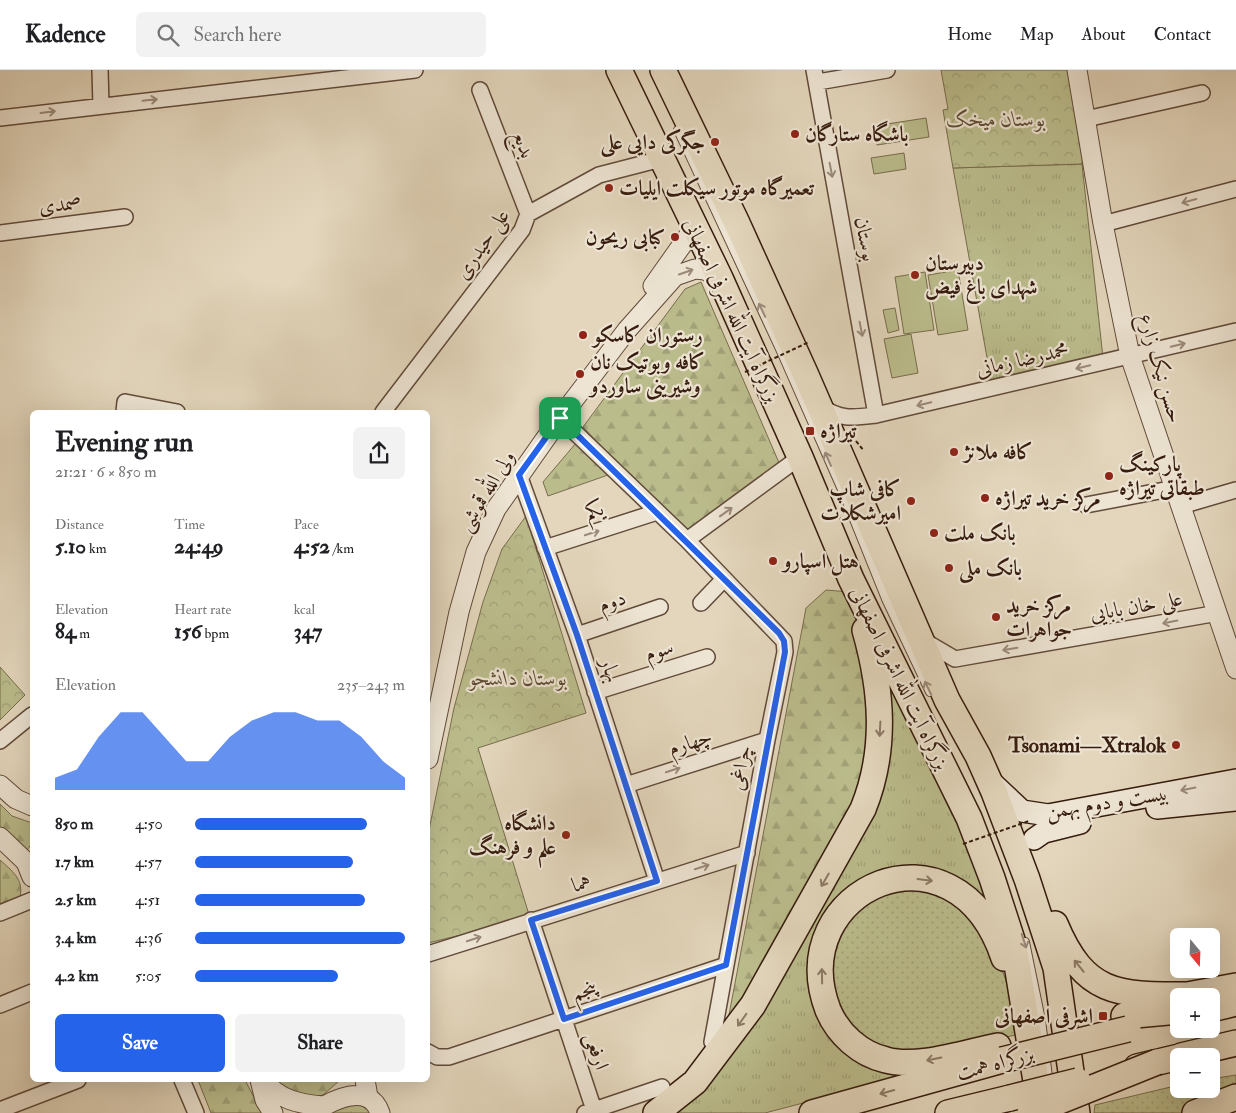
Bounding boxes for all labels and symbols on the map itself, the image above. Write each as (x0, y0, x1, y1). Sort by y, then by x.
one-way arrow (141, 95, 157, 105)
park label: بوستان میخک (946, 106, 1046, 133)
one-way arrow (40, 107, 56, 117)
place label: باشگاه ستارگان (805, 120, 908, 148)
street label: بدیع (501, 126, 541, 164)
marker: باشگاه ستارگان (789, 128, 801, 140)
place label: جگرکی دایی علی (599, 129, 705, 158)
marker: جگرکی دایی علی (709, 136, 721, 148)
one-way arrow (827, 161, 836, 177)
place label: تعمیرگاه موتور سیکلت ایلیات (619, 175, 815, 202)
marker: تعمیرگاه موتور سیکلت ایلیات (603, 182, 615, 194)
street label: صمدی (37, 188, 83, 221)
one-way arrow (1181, 197, 1197, 207)
street label: علی حیدری (449, 204, 518, 286)
street label: بزرگراه آیت الله اشرفی اصفهانی (677, 212, 790, 407)
street label: بوستان (848, 214, 883, 264)
place label: کبابی ریحون (586, 224, 665, 252)
marker: کبابی ریحون (669, 231, 681, 243)
place label: دبیرستان شهدای باغ فیض (925, 250, 1037, 304)
one-way arrow (677, 267, 693, 276)
marker: دبیرستان شهدای باغ فیض (909, 269, 921, 281)
one-way arrow (757, 303, 767, 318)
street label: حسن نیک زارع (1128, 310, 1189, 427)
one-way arrow (857, 321, 867, 337)
place label: رستوران کاسکو (591, 322, 703, 349)
marker: رستوران کاسکو (577, 329, 589, 341)
street label: محمدرضا زمانی (973, 336, 1071, 383)
one-way arrow (1169, 340, 1185, 349)
place label: کافه وبوتیک نان وشیرینی ساوردو (588, 349, 705, 400)
one-way arrow (1075, 363, 1091, 372)
marker: کافه وبوتیک نان وشیرینی ساوردو (574, 368, 586, 380)
pin (539, 397, 581, 439)
one-way arrow (917, 400, 933, 409)
place label: تیراژه (820, 418, 857, 445)
marker: تیراژه (804, 425, 816, 437)
place label: کافه ملانژ (962, 439, 1033, 466)
street label: ولی الله قموشی (448, 444, 522, 537)
marker: کافه ملانژ (948, 446, 960, 458)
place label: پارکینگ طبقاتی تیراژه (1119, 450, 1205, 502)
one-way arrow (823, 452, 833, 467)
marker: پارکینگ طبقاتی تیراژه (1103, 470, 1115, 482)
place label: کافی شاپ امیرشکلات (820, 476, 901, 527)
place label: مرکز خرید تیراژه (995, 485, 1101, 513)
marker: مرکز خرید تیراژه (979, 492, 991, 504)
street label: یکم (581, 494, 610, 532)
marker: کافی شاپ امیرشکلات (905, 495, 917, 507)
one-way arrow (719, 506, 732, 517)
place label: بانک ملت (944, 520, 1016, 547)
marker: بانک ملت (928, 527, 940, 539)
one-way arrow (583, 528, 599, 537)
place label: هتل اسپارو (781, 548, 859, 576)
marker: هتل اسپارو (767, 555, 779, 567)
place label: بانک ملی (958, 555, 1022, 584)
marker: بانک ملی (943, 562, 955, 574)
street label: بزرگراه آیت الله اشرفی اصفهانی (843, 580, 959, 775)
street label: دوم (595, 584, 631, 622)
street label: علی خان بابایی (1088, 585, 1185, 630)
place label: مرکز خرید جواهرات (1006, 592, 1072, 643)
marker: مرکز خرید جواهرات (990, 611, 1002, 623)
one-way arrow (1162, 618, 1178, 627)
street label: سوم (641, 633, 678, 671)
one-way arrow (1002, 645, 1018, 655)
street label: بهار (593, 653, 627, 686)
park label: بوستان دانشجو (468, 665, 567, 692)
one-way arrow (923, 681, 933, 696)
one-way arrow (876, 721, 885, 737)
street label: چهارم (665, 723, 717, 766)
place label: Tsonami—Xtralok (1007, 732, 1167, 759)
marker: Tsonami—Xtralok (1170, 739, 1182, 751)
street label: چراغی (723, 743, 758, 793)
one-way arrow (664, 765, 680, 775)
street label: بیست و دوم بهمن (1044, 780, 1171, 829)
one-way arrow (1180, 784, 1196, 794)
place label: دانشگاه علم و فرهنگ (469, 809, 556, 868)
marker: دانشگاه علم و فرهنگ (560, 829, 572, 841)
one-way arrow (694, 862, 709, 871)
street label: هما (568, 868, 594, 899)
one-way arrow (820, 872, 830, 887)
one-way arrow (916, 875, 932, 885)
north arrow (1170, 928, 1220, 978)
one-way arrow (1020, 933, 1030, 949)
one-way arrow (466, 934, 481, 943)
one-way arrow (1073, 959, 1084, 972)
one-way arrow (817, 968, 826, 984)
street label: پنجم (568, 973, 604, 1013)
place label: اشرفی اصفهانی (994, 1003, 1093, 1030)
marker: اشرفی اصفهانی (1097, 1010, 1109, 1022)
one-way arrow (737, 1013, 747, 1027)
street label: ارفعی (578, 1029, 615, 1073)
street label: بزرگراه همت (953, 1039, 1037, 1087)
one-way arrow (926, 1054, 942, 1064)
one-way arrow (880, 1088, 896, 1097)

